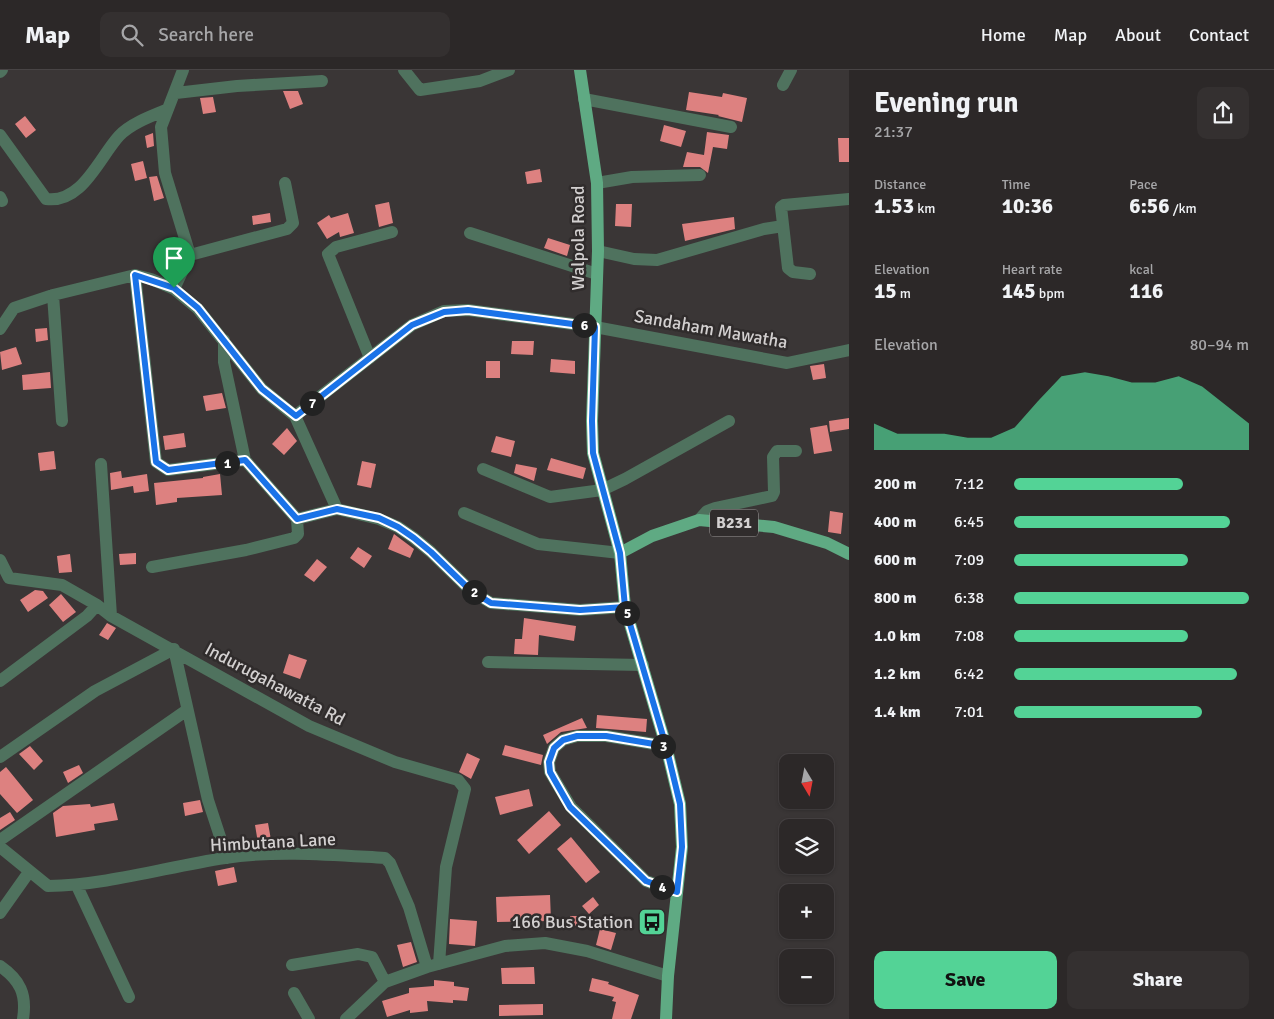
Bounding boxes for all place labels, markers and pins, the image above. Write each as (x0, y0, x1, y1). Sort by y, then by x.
pin (153, 237, 195, 288)
pin: 6 (572, 312, 596, 338)
pin: 7 (300, 390, 324, 416)
pin: 1 (214, 450, 240, 476)
pin: 2 (462, 580, 486, 604)
pin: 5 (614, 600, 640, 626)
pin: 3 (650, 734, 676, 758)
pin: 4 (650, 874, 674, 900)
bus stop icon: 166 Bus Station (637, 907, 667, 937)
place label: 166 Bus Station (512, 911, 633, 933)

